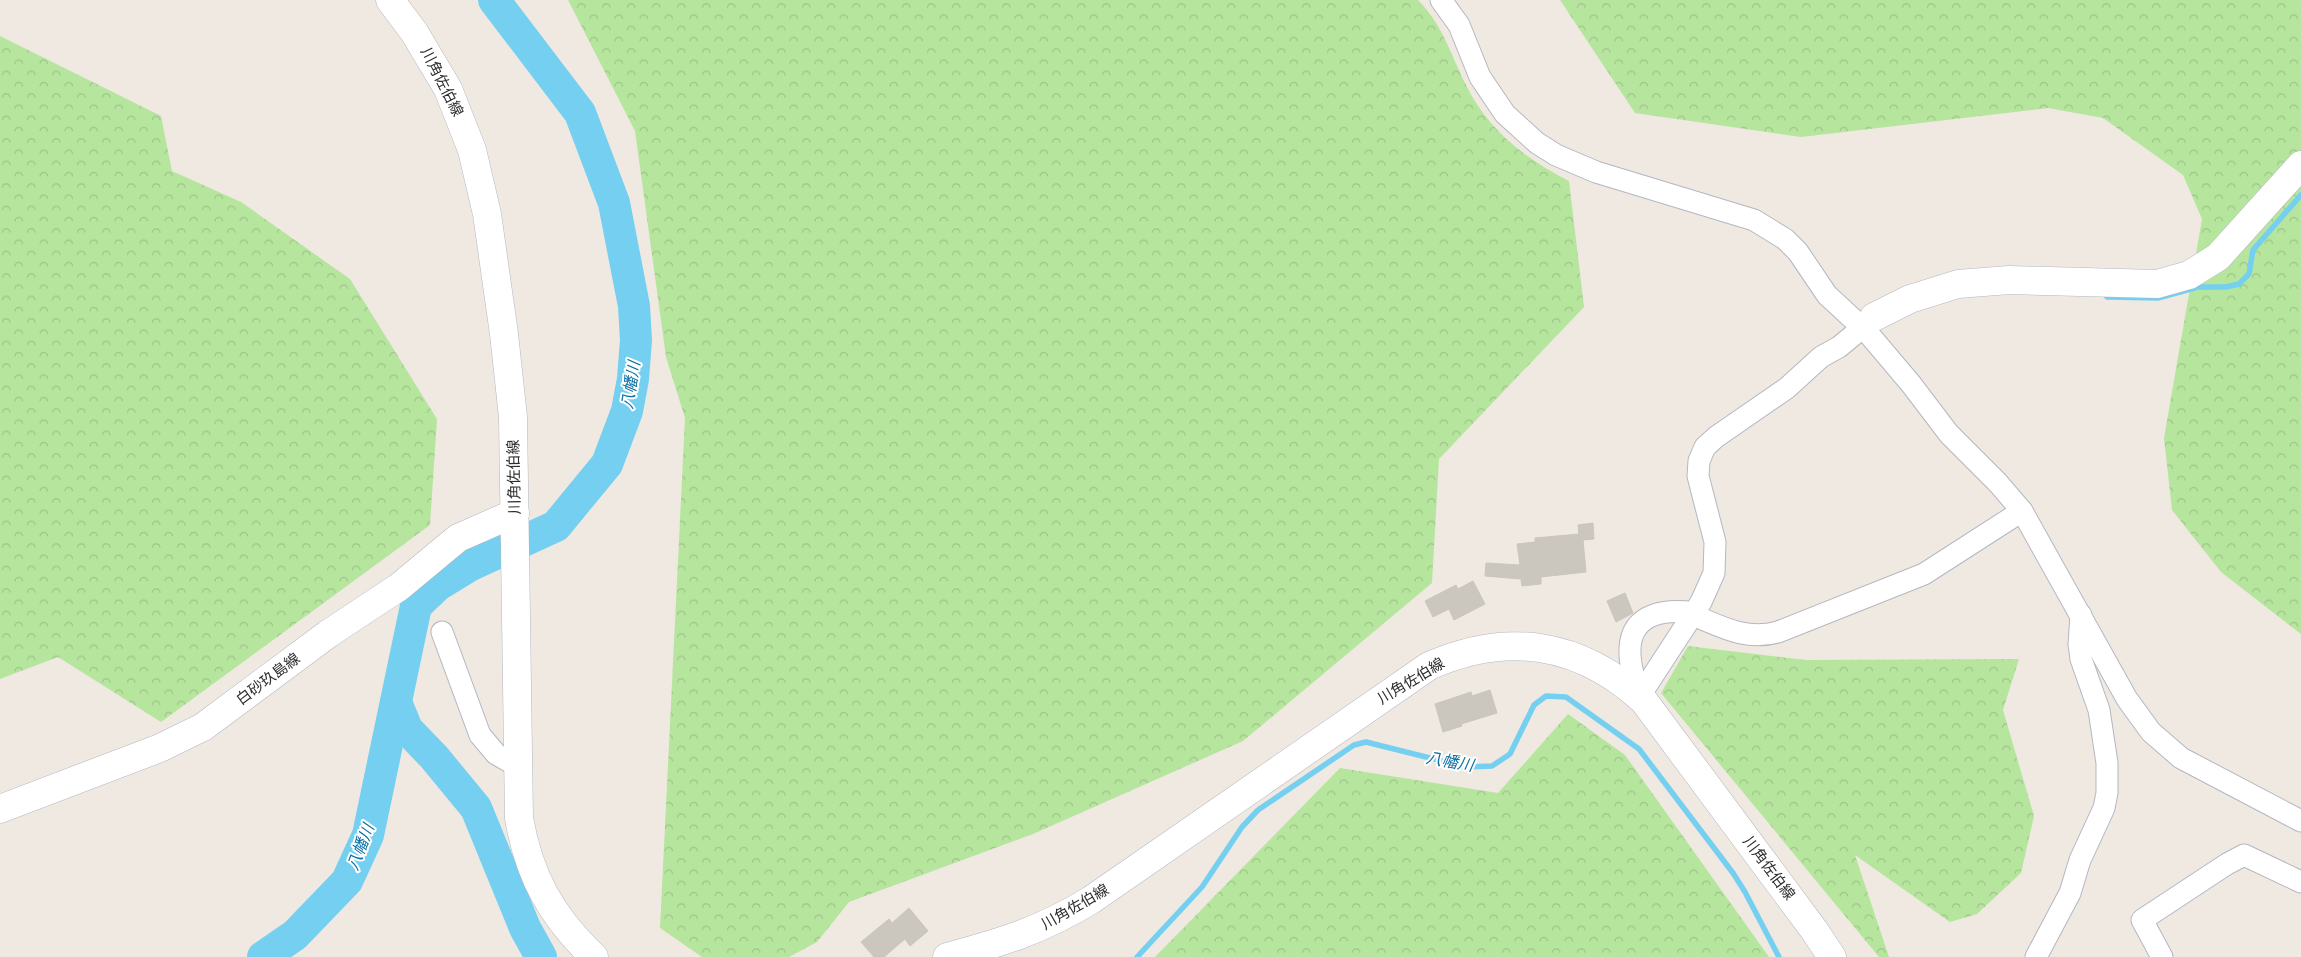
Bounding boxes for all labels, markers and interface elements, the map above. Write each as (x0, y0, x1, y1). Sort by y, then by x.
street label: 川角佐伯線 (416, 44, 468, 120)
water label: 八幡川 (616, 358, 645, 410)
street label: 川角佐伯線 (503, 439, 525, 515)
street label: 白砂玖島線 (232, 648, 304, 710)
street label: 川角佐伯線 (1374, 653, 1448, 709)
water label: 八幡川 (1424, 747, 1477, 776)
water label: 八幡川 (342, 819, 380, 873)
street label: 川角佐伯線 (1738, 832, 1800, 904)
street label: 川角佐伯線 (1038, 880, 1112, 934)

